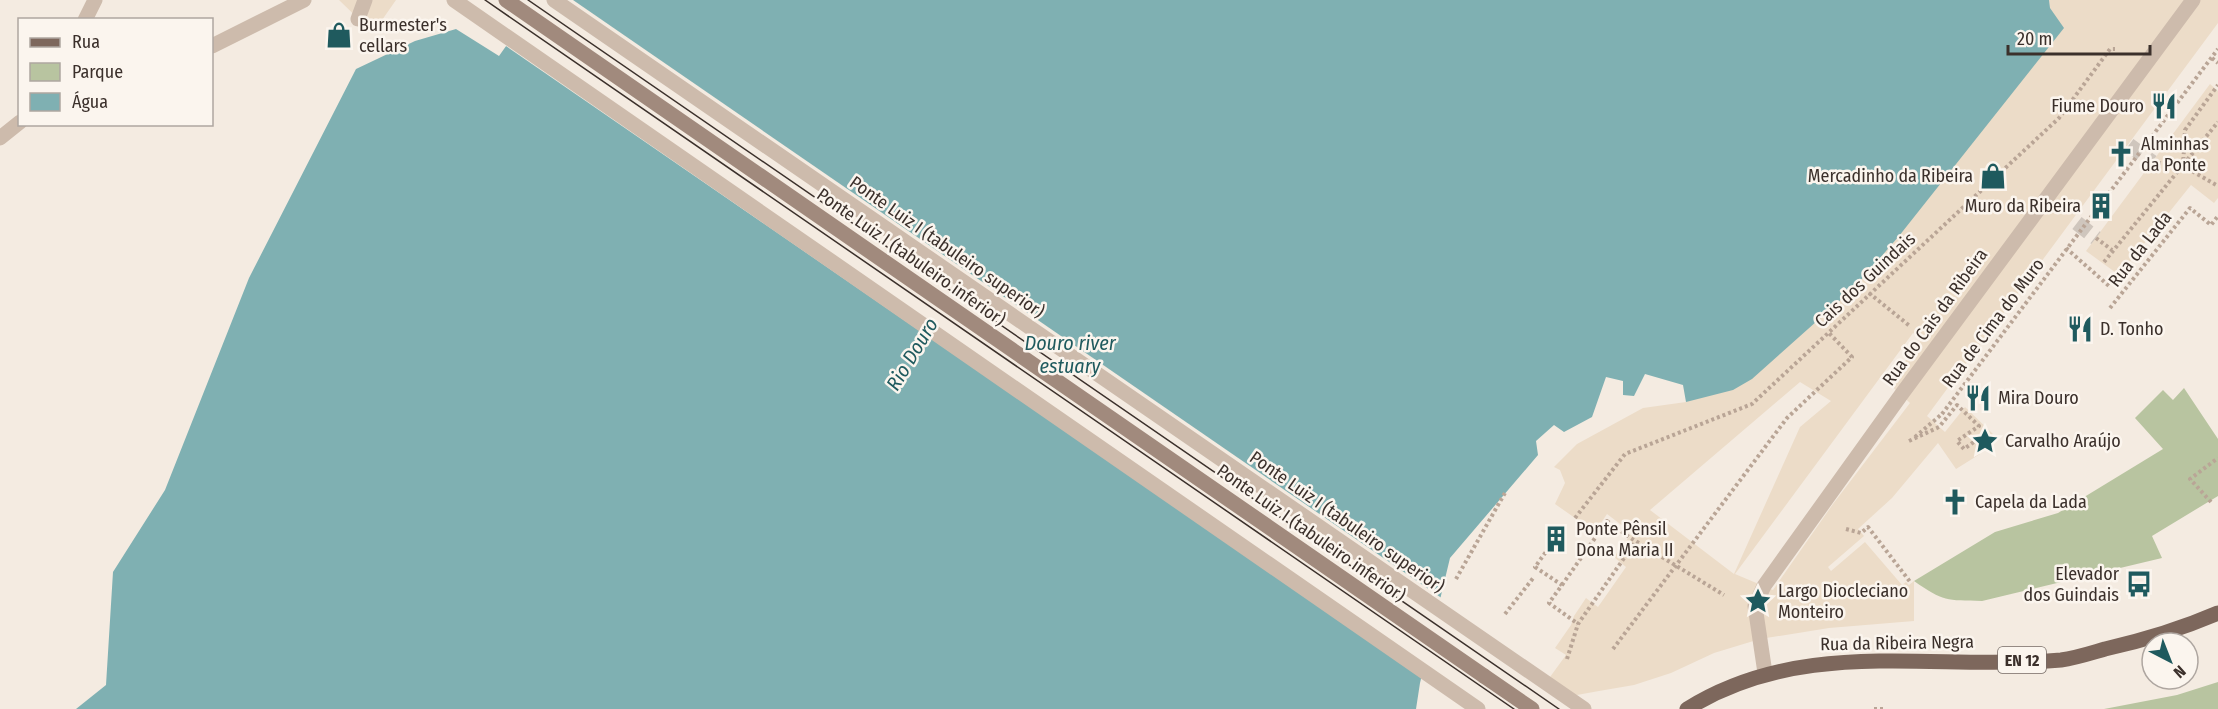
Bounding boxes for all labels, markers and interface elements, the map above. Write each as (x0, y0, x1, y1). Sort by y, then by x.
place label: Burmester's cellars (359, 14, 447, 57)
legend (18, 18, 213, 126)
scale bar (2008, 18, 2150, 56)
shop icon: Burmester's cellars (324, 20, 354, 50)
text: 20 m (2017, 28, 2052, 50)
text: Rua (72, 31, 100, 53)
text: Parque (72, 61, 123, 83)
text: Água (72, 90, 108, 113)
restaurant icon: Fiume Douro (2149, 91, 2179, 121)
place label: Fiume Douro (2051, 95, 2144, 117)
place label: Alminhas da Ponte (2141, 133, 2209, 176)
church icon: Alminhas da Ponte (2106, 139, 2136, 169)
shop icon: Mercadinho da Ribeira (1978, 161, 2008, 191)
place label: Mercadinho da Ribeira (1808, 165, 1973, 187)
street label: Ponte Luiz I (tabuleiro superior) (846, 171, 1048, 323)
street label: Ponte Luiz I (tabuleiro inferior) (813, 183, 1009, 331)
building icon: Muro da Ribeira (2086, 191, 2116, 221)
place label: Muro da Ribeira (1965, 195, 2081, 217)
street label: Rua da Lada (2104, 207, 2177, 291)
street label: Cais dos Guindais (1810, 228, 1920, 332)
street label: Rua do Cais da Ribeira (1878, 244, 1992, 390)
street label: Rua de Cima do Muro (1937, 254, 2049, 392)
water label: Rio Douro (881, 313, 943, 395)
restaurant icon: D. Tonho (2065, 314, 2095, 344)
place label: D. Tonho (2100, 318, 2163, 340)
water label: Douro river estuary (1024, 331, 1117, 378)
restaurant icon: Mira Douro (1963, 383, 1993, 413)
place label: Mira Douro (1998, 387, 2079, 409)
place icon: Carvalho Araújo (1970, 426, 2000, 456)
place label: Carvalho Araújo (2005, 430, 2121, 452)
street label: Ponte Luiz I (tabuleiro superior) (1246, 446, 1448, 598)
street label: Ponte Luiz I (tabuleiro inferior) (1213, 459, 1409, 607)
church icon: Capela da Lada (1940, 487, 1970, 517)
place label: Capela da Lada (1975, 491, 2087, 513)
place label: Ponte Pênsil Dona Maria II (1576, 518, 1673, 561)
building icon: Ponte Pênsil Dona Maria II (1541, 524, 1571, 554)
place label: Elevador dos Guindais (2024, 563, 2120, 606)
bus stop icon: Elevador dos Guindais (2124, 569, 2154, 599)
place label: Largo Diocleciano Monteiro (1778, 580, 1908, 623)
place icon: Largo Diocleciano Monteiro (1743, 586, 1773, 616)
street label: Rua da Ribeira Negra (1820, 631, 1974, 655)
north arrow (2140, 631, 2200, 691)
road number: EN 12 (1998, 647, 2046, 673)
text: N (2170, 662, 2190, 682)

